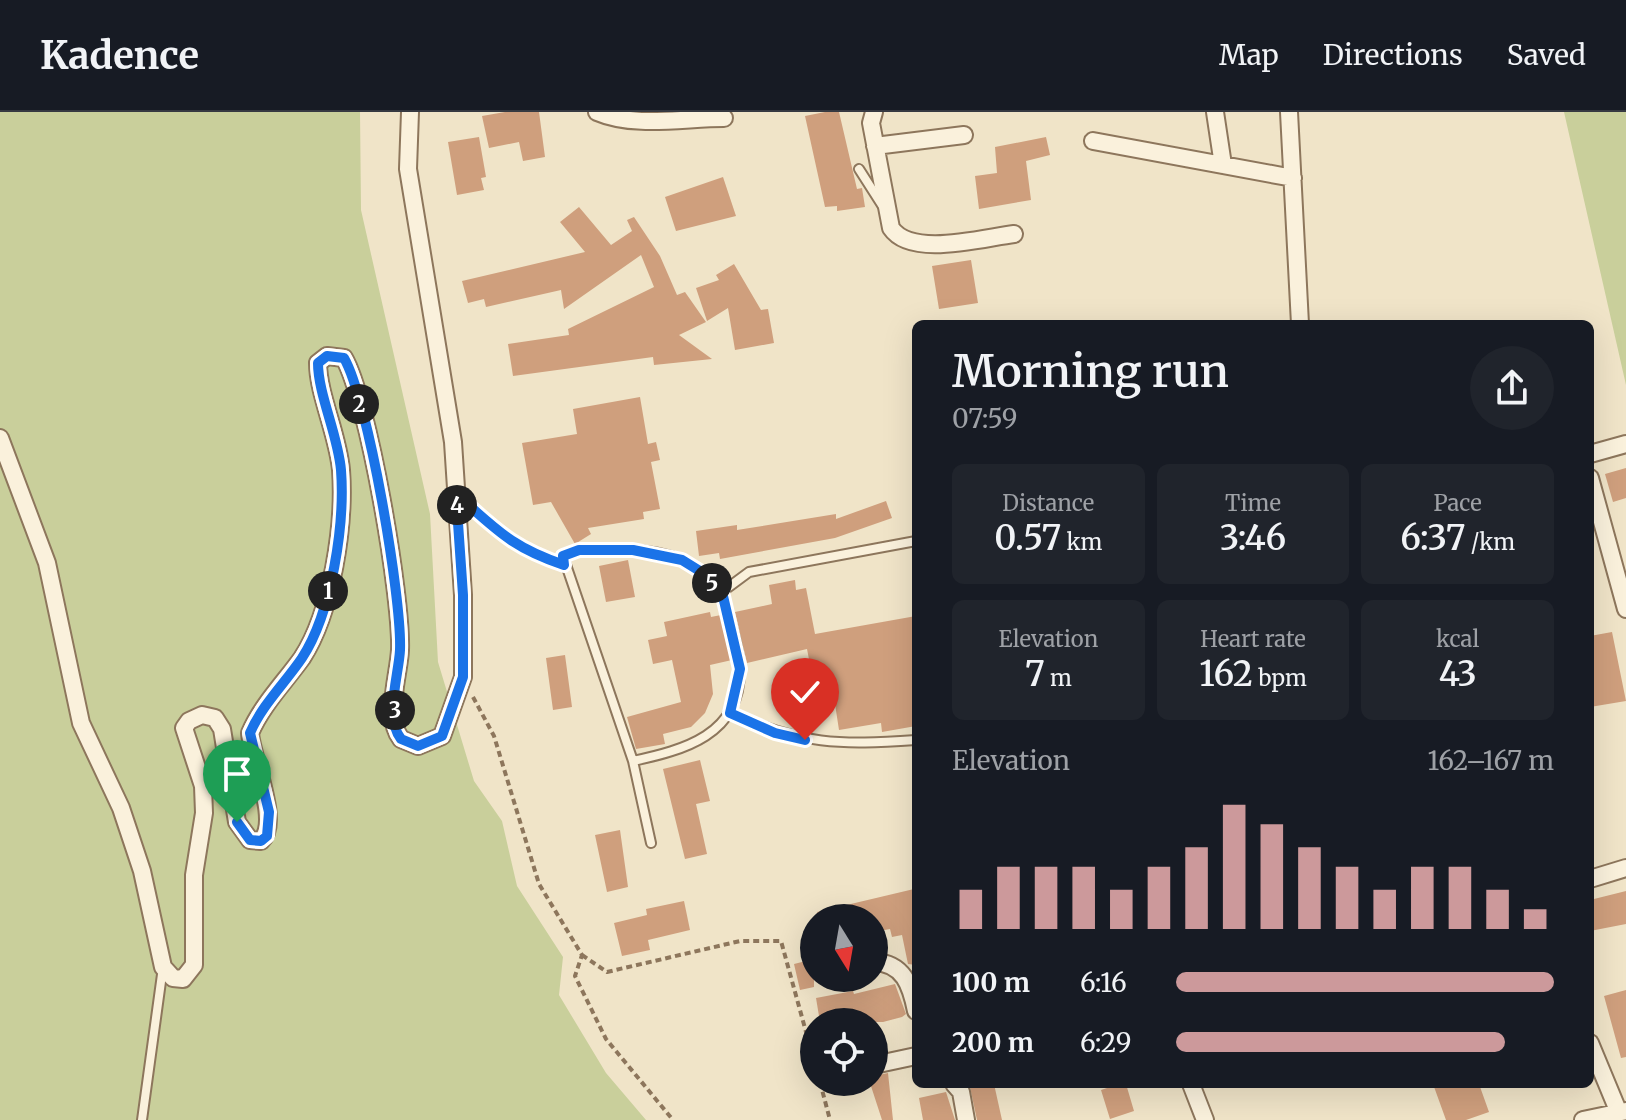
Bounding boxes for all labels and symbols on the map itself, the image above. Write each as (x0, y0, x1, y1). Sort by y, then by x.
pin: 2 (339, 384, 379, 424)
pin: 4 (437, 485, 477, 525)
pin: 5 (692, 563, 732, 603)
pin: 1 (308, 571, 348, 611)
pin (771, 658, 839, 740)
pin: 3 (375, 690, 415, 730)
pin (203, 740, 271, 822)
north arrow (800, 904, 888, 992)

